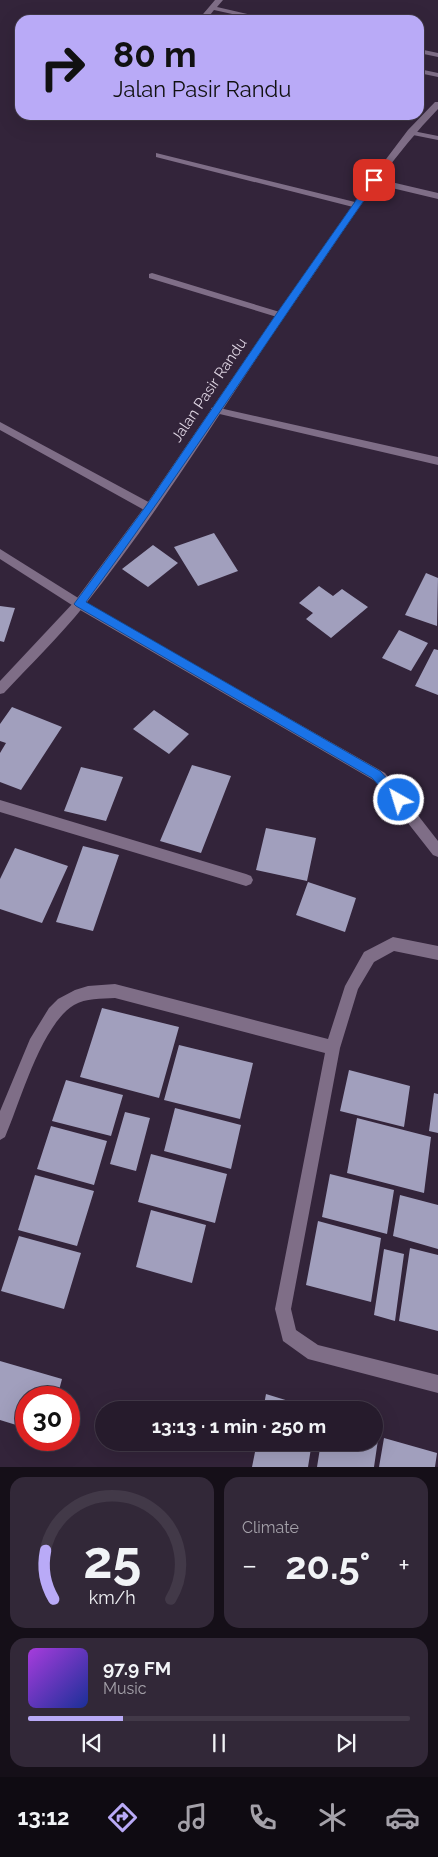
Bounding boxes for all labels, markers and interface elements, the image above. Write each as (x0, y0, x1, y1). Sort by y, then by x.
text: 80 m (113, 34, 197, 75)
icon: right (30, 35, 95, 100)
text: Jalan Pasir Randu (113, 76, 291, 102)
pin (353, 159, 395, 201)
icon: arrive (360, 166, 388, 194)
street label: Jalan Pasir Randu (168, 334, 251, 445)
position arrow (372, 773, 424, 825)
speed limit sign: 30 (15, 1386, 80, 1451)
text: 13:13 · 1 min · 250 m (152, 1415, 326, 1437)
text: Climate (242, 1518, 299, 1537)
text: 25 (83, 1529, 141, 1590)
text: 20.5° (285, 1543, 370, 1588)
text: − (242, 1549, 257, 1582)
text: + (398, 1549, 410, 1582)
text: km/h (88, 1587, 136, 1608)
text: 97.9 FM (103, 1657, 171, 1679)
text: Music (103, 1679, 147, 1698)
icon: previous (78, 1729, 106, 1757)
icon: pause (205, 1729, 233, 1757)
icon: next (332, 1729, 360, 1757)
icon: directions (105, 1800, 140, 1835)
icon: music (175, 1800, 210, 1835)
icon: phone (245, 1800, 280, 1835)
icon: climate (315, 1800, 350, 1835)
icon: car (385, 1800, 420, 1835)
text: 13:12 (18, 1804, 69, 1830)

